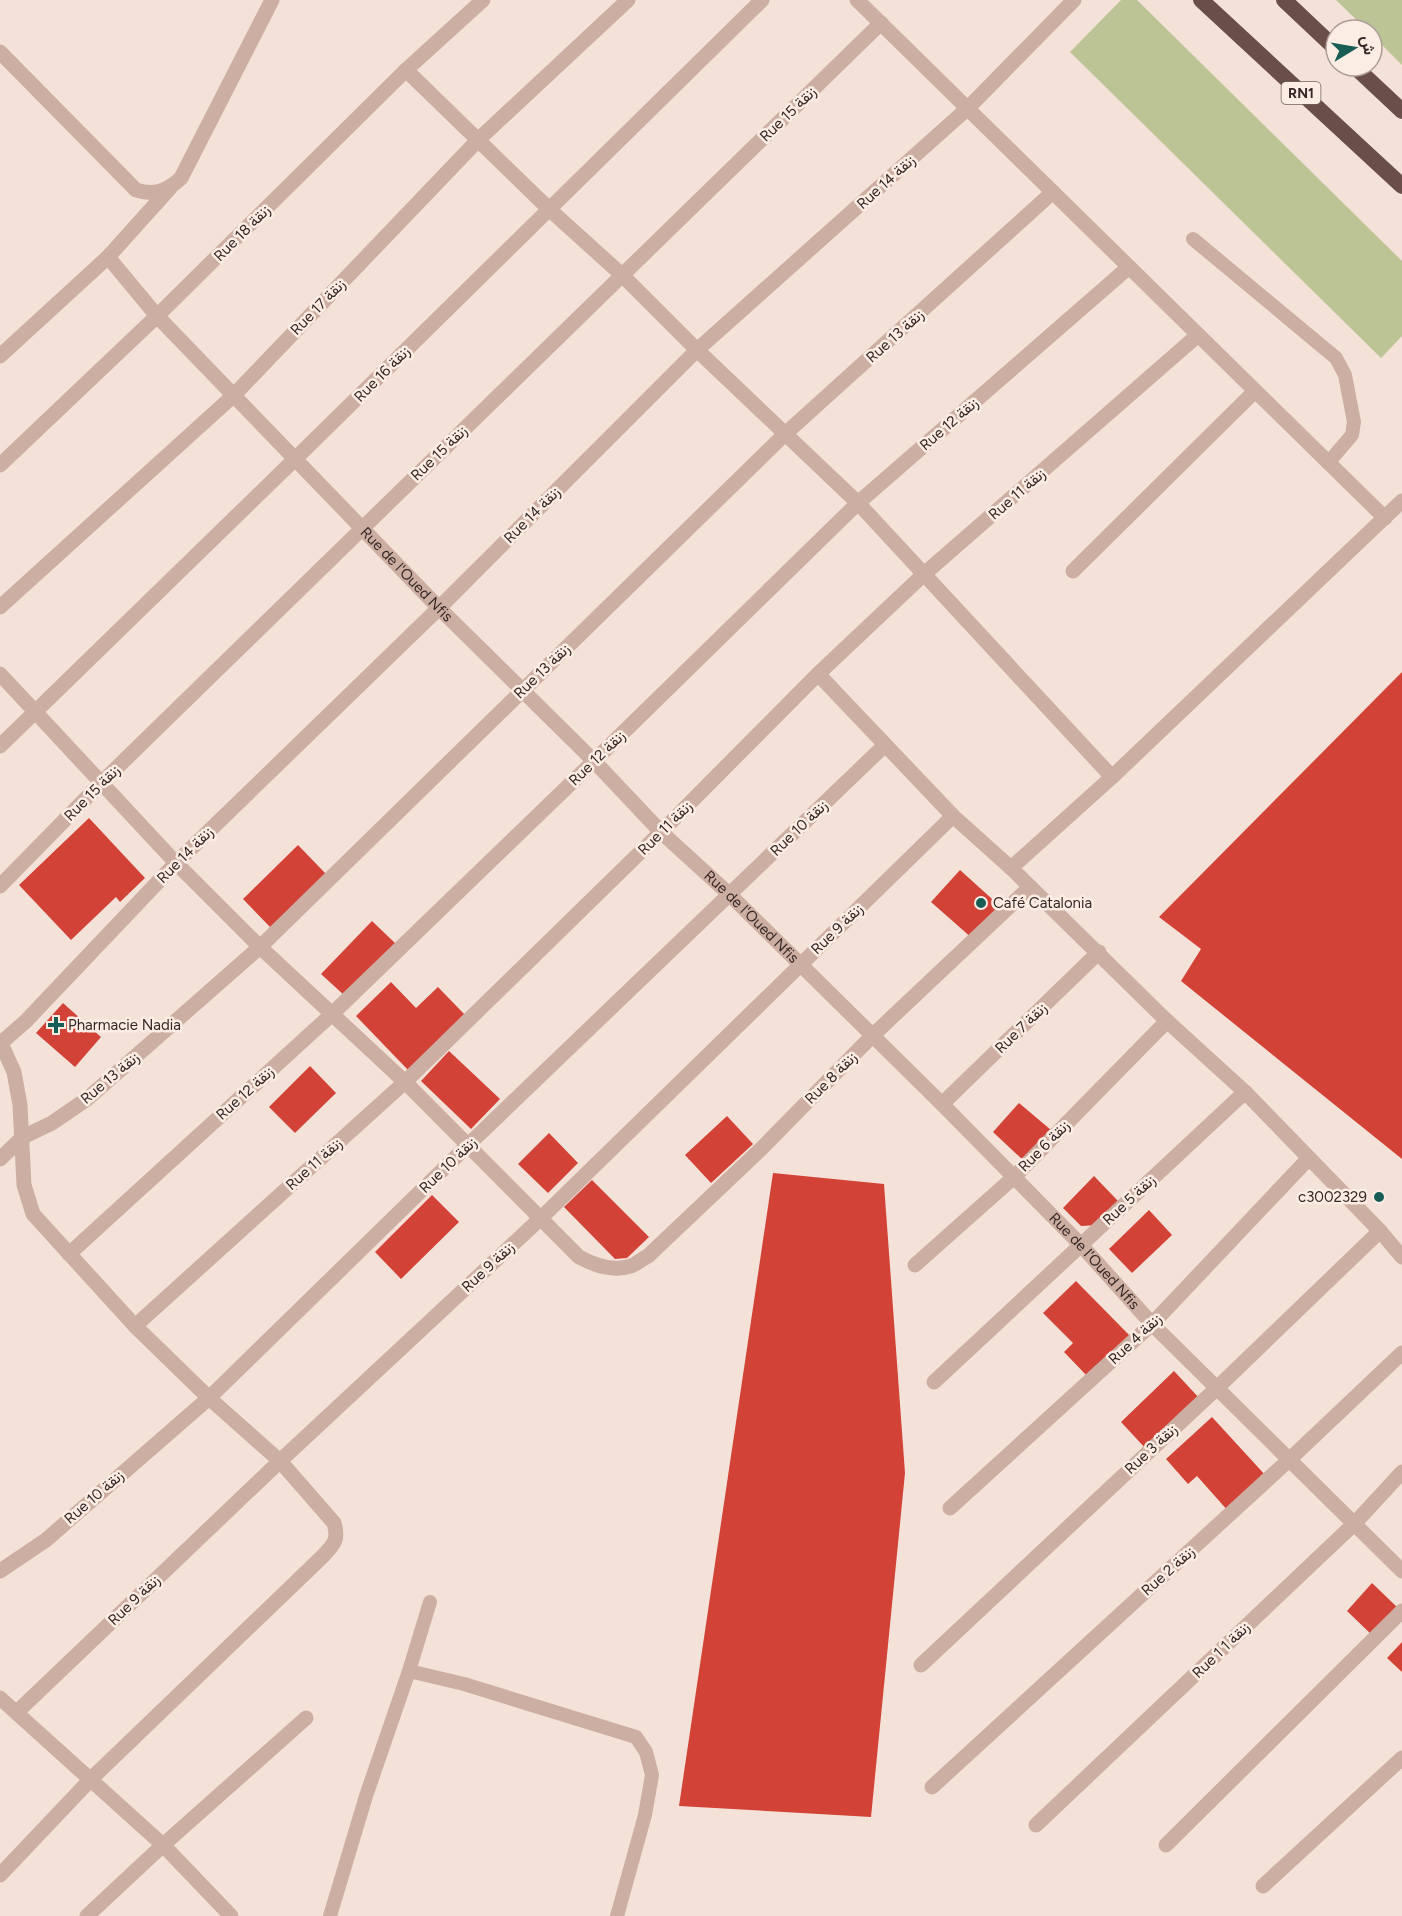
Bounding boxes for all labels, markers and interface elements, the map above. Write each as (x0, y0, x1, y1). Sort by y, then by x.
north arrow (1324, 18, 1384, 78)
text: ش (1357, 34, 1379, 56)
road number: RN1 (1282, 82, 1320, 104)
street label: Rue 15 زنقة (756, 83, 820, 145)
street label: Rue 14 زنقة (853, 151, 919, 213)
street label: Rue 18 زنقة (210, 201, 274, 265)
street label: Rue 17 زنقة (287, 275, 349, 339)
street label: Rue 13 زنقة (862, 305, 928, 367)
street label: Rue 16 زنقة (350, 342, 414, 406)
street label: Rue 12 زنقة (916, 394, 982, 454)
street label: Rue 15 زنقة (407, 422, 471, 484)
street label: Rue 11 زنقة (985, 464, 1049, 524)
street label: Rue 14 زنقة (500, 483, 564, 547)
street label: Rue de l'Oued Nfis (357, 523, 457, 626)
street label: Rue 13 زنقة (510, 640, 574, 702)
street label: Rue 12 زنقة (565, 727, 629, 789)
street label: Rue 15 زنقة (60, 761, 124, 825)
street label: Rue 10 زنقة (767, 796, 831, 860)
street label: Rue 11 زنقة (634, 797, 696, 859)
street label: Rue 14 زنقة (153, 823, 217, 887)
street label: Rue de l'Oued Nfis (700, 867, 803, 967)
place label: Café Catalonia (993, 894, 1092, 912)
marker: Café Catalonia (974, 896, 988, 910)
street label: Rue 9 زنقة (807, 900, 867, 958)
street label: Rue 7 زنقة (991, 999, 1051, 1057)
place label: Pharmacie Nadia (68, 1016, 181, 1034)
marker: Pharmacie Nadia (49, 1018, 63, 1032)
street label: Rue 13 زنقة (77, 1048, 143, 1108)
street label: Rue 8 زنقة (801, 1048, 861, 1108)
street label: Rue 12 زنقة (212, 1062, 278, 1124)
street label: Rue 6 زنقة (1014, 1116, 1074, 1176)
street label: Rue 10 زنقة (416, 1133, 480, 1197)
street label: Rue 11 زنقة (282, 1134, 346, 1194)
street label: Rue 5 زنقة (1099, 1171, 1159, 1229)
place label: c3002329 (1298, 1188, 1367, 1206)
marker: c3002329 (1372, 1190, 1386, 1204)
street label: Rue de l'Oued Nfis (1045, 1209, 1143, 1313)
street label: Rue 9 زنقة (458, 1238, 518, 1296)
street label: Rue 4 زنقة (1105, 1310, 1165, 1368)
street label: Rue 3 زنقة (1121, 1420, 1181, 1478)
street label: Rue 10 زنقة (61, 1466, 127, 1528)
street label: Rue 2 زنقة (1138, 1542, 1198, 1600)
street label: Rue 9 زنقة (104, 1571, 164, 1629)
street label: Rue 1 زنقة 1 (1188, 1618, 1254, 1682)

